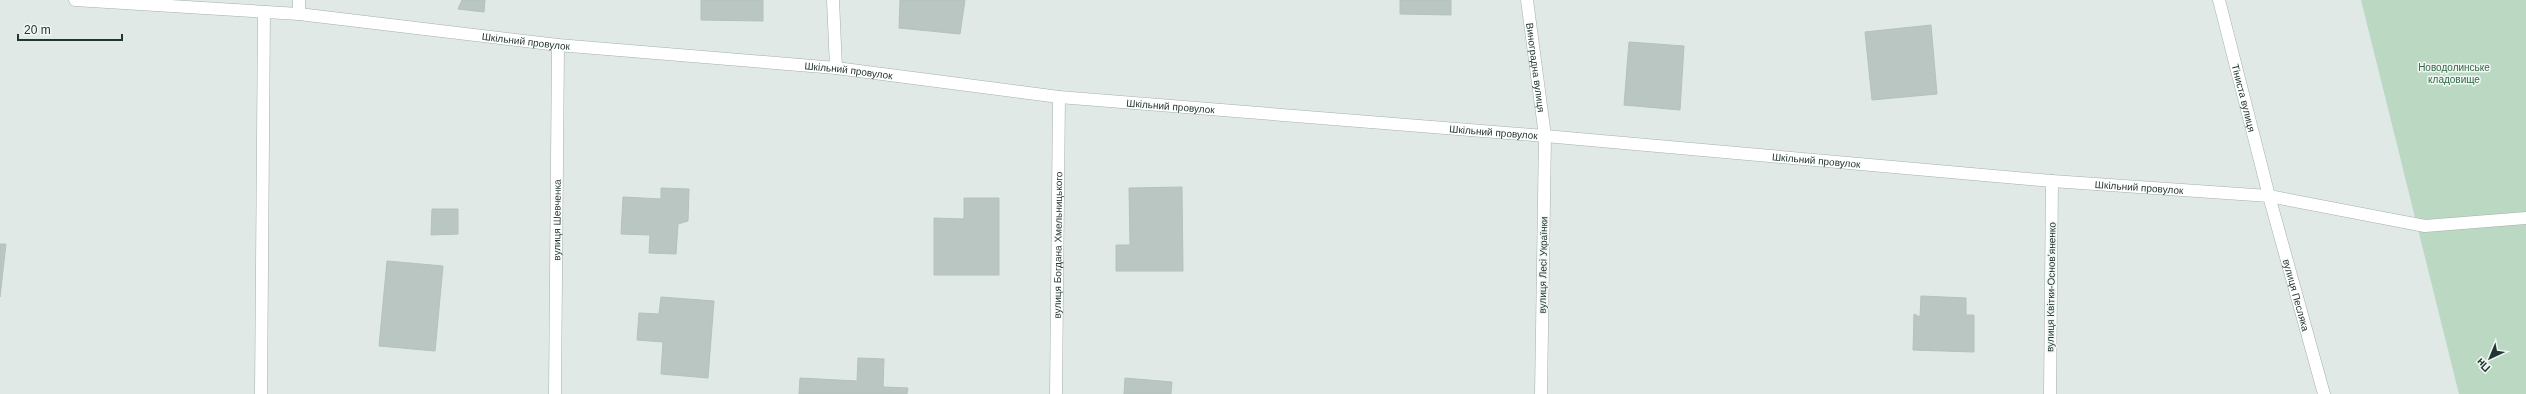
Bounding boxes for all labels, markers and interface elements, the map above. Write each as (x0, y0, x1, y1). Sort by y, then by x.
scale bar (18, 16, 122, 42)
street label: Виноградна вулиця (1525, 22, 1547, 113)
text: 20 m (24, 23, 51, 37)
street label: Шкільний провулок (481, 30, 571, 52)
street label: Шкільний провулок (804, 60, 894, 81)
park label: Новодолинське кладовище (2418, 62, 2490, 85)
street label: Тіниста вулиця (2230, 63, 2258, 133)
street label: Шкільний провулок (1126, 97, 1216, 115)
street label: Шкільний провулок (1449, 123, 1539, 141)
street label: Шкільний провулок (1772, 151, 1862, 170)
street label: вулиця Богдана Хмельницького (1051, 171, 1064, 318)
street label: Шкільний провулок (2095, 178, 2184, 196)
street label: вулиця Шевченка (551, 179, 562, 261)
street label: вулиця Лесі Українки (1537, 216, 1549, 314)
street label: вулиця Квітки-Основʼяненко (2044, 222, 2058, 352)
street label: вулиця Песляка (2281, 258, 2312, 333)
north arrow (2470, 338, 2510, 378)
text: Пн (2474, 356, 2492, 375)

